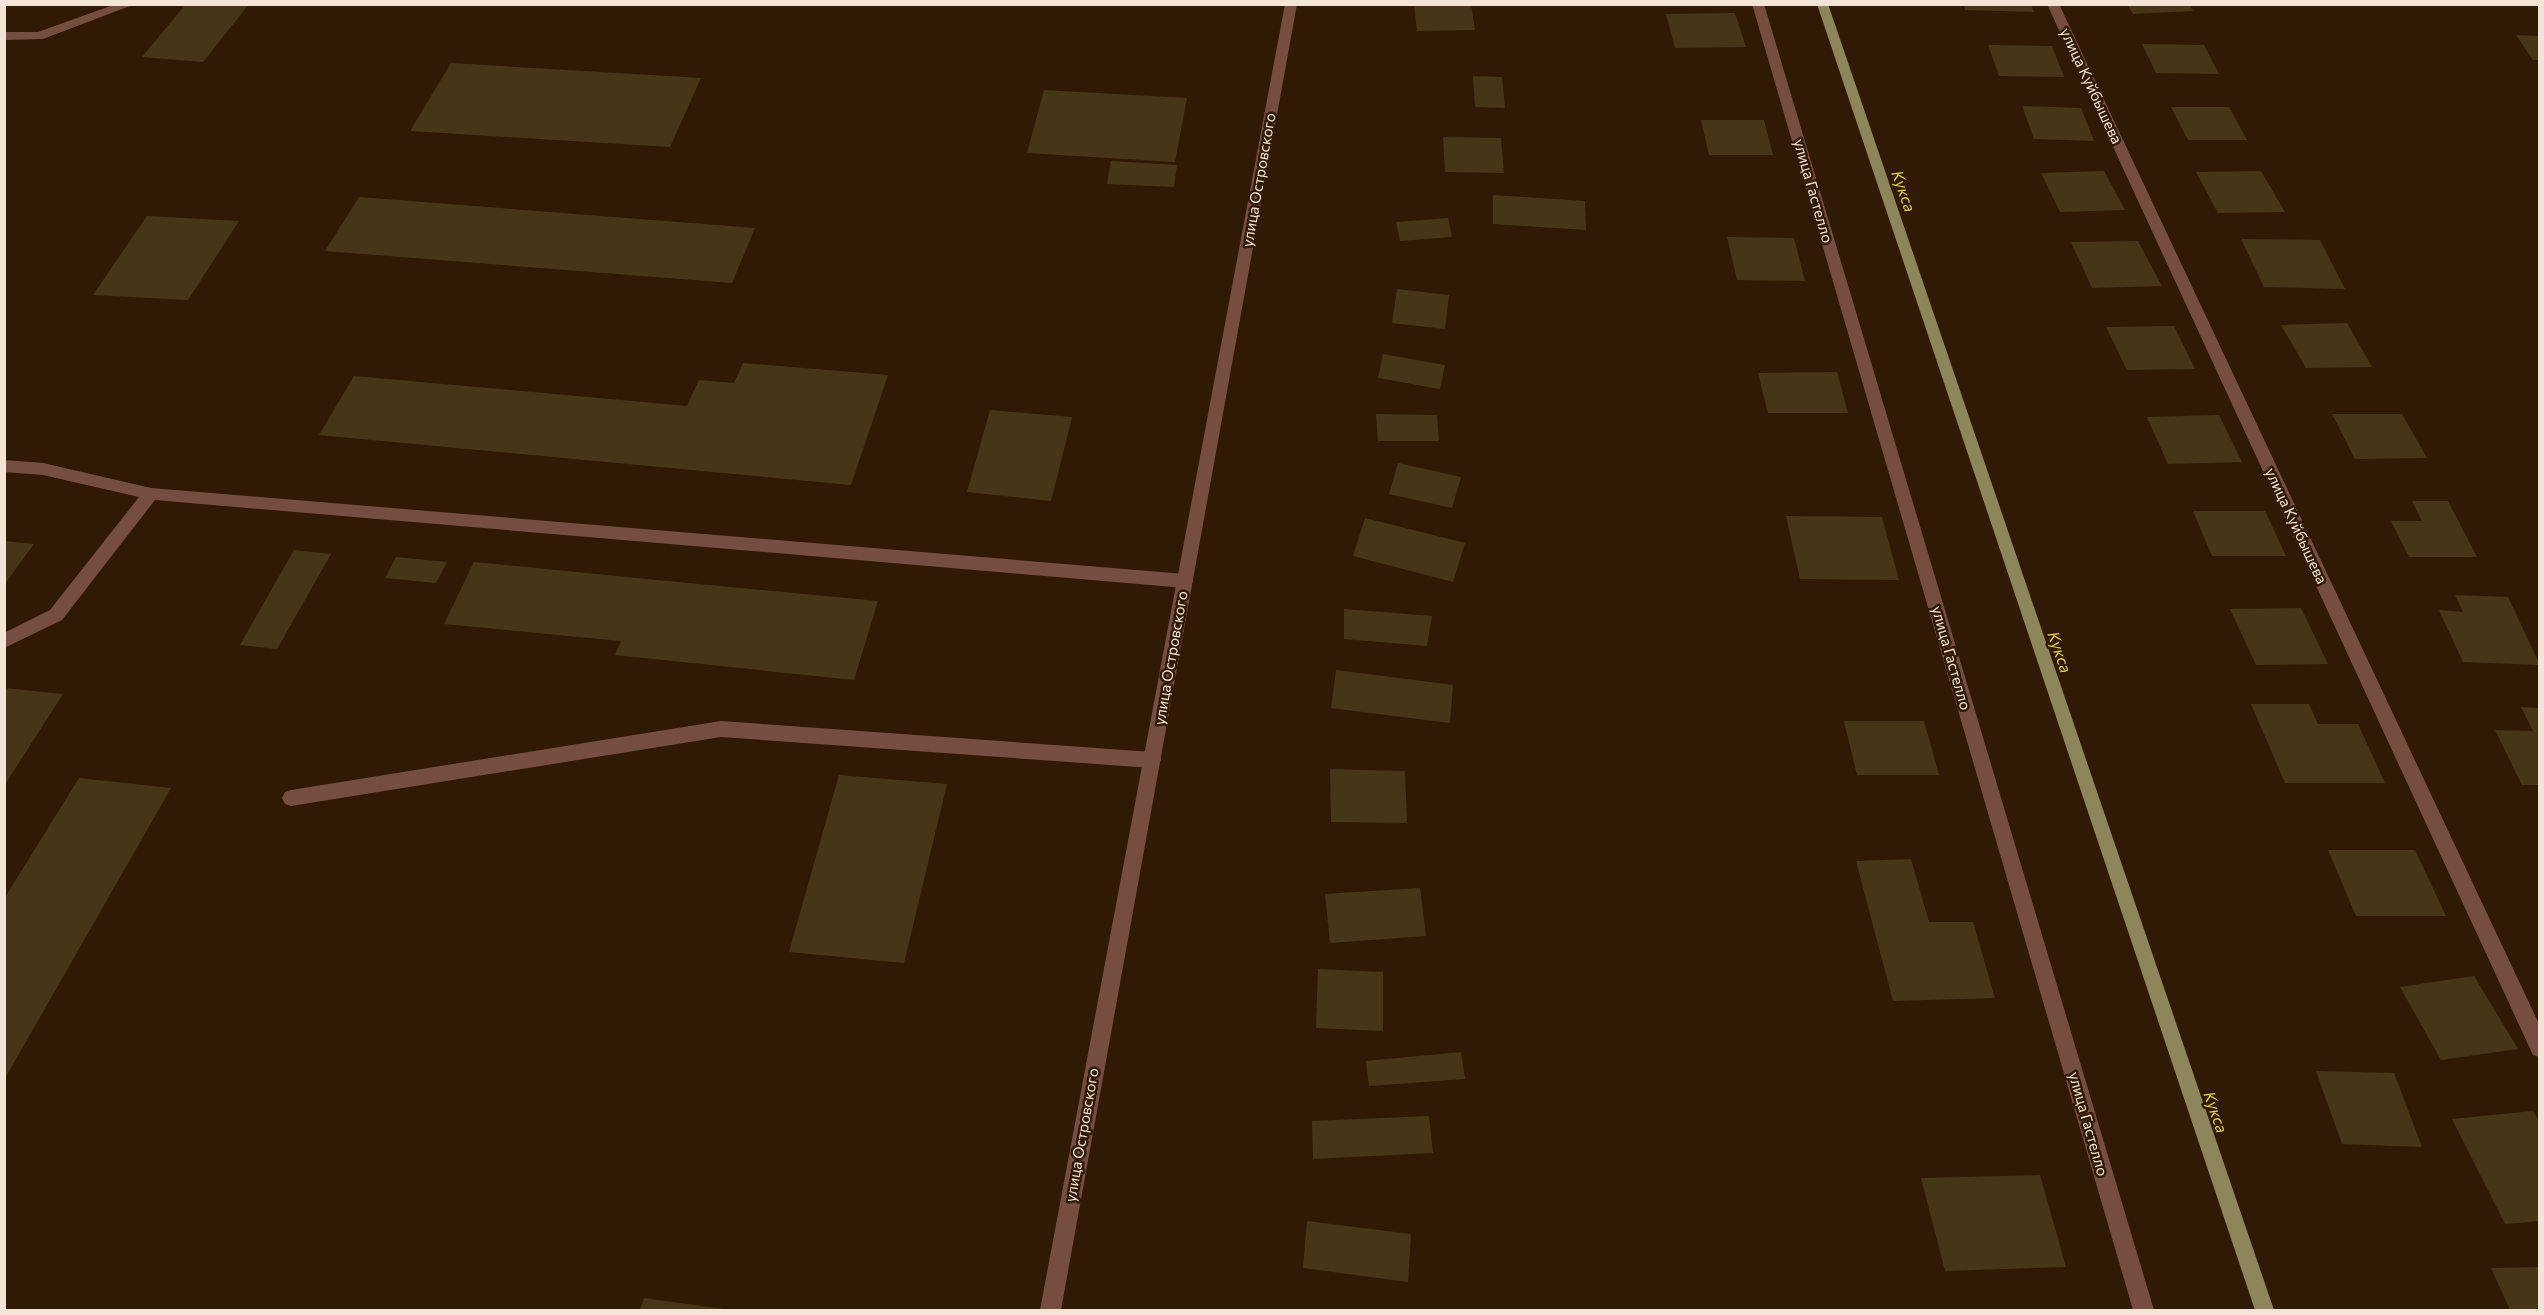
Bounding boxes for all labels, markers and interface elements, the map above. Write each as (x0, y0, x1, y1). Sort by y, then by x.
street label: улица Куйбышева (2057, 25, 2127, 146)
street label: улица Островского (1237, 111, 1279, 248)
street label: улица Гастелло (1791, 137, 1837, 245)
water label: Кукса (1889, 168, 1920, 214)
street label: улица Куйбышева (2262, 465, 2332, 586)
street label: улица Островского (1149, 589, 1191, 726)
street label: улица Гастелло (1929, 604, 1975, 712)
water label: Кукса (2045, 629, 2076, 675)
street label: улица Островского (1060, 1066, 1102, 1203)
street label: улица Гастелло (2066, 1070, 2112, 1178)
water label: Кукса (2201, 1089, 2232, 1135)

